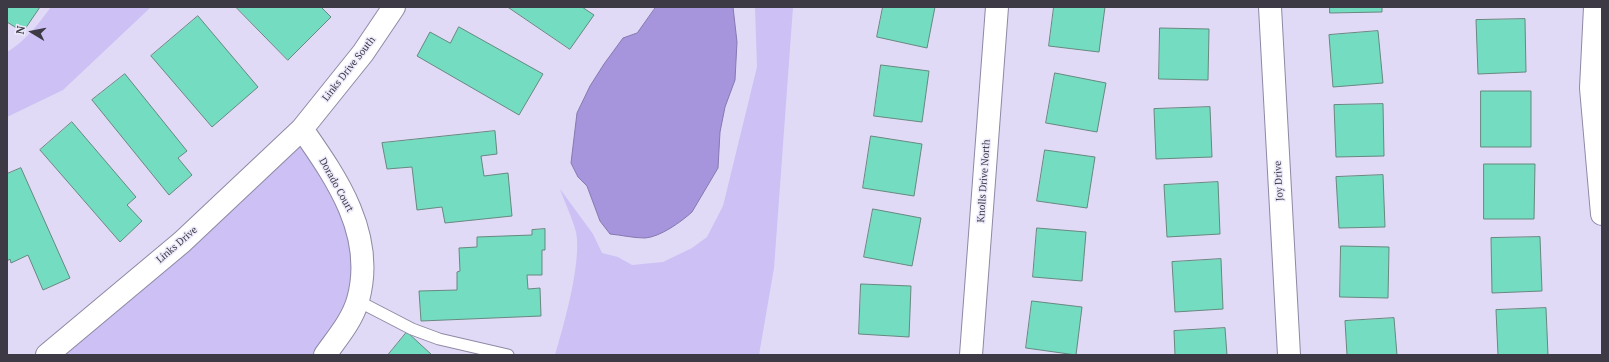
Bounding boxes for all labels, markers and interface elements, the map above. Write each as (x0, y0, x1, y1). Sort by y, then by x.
north arrow (12, 12, 52, 52)
text: N (13, 25, 28, 35)
street label: Links Drive South (320, 34, 378, 104)
street label: Knolls Drive North (975, 139, 993, 223)
street label: Dorado Court (316, 156, 356, 214)
street label: Joy Drive (1272, 161, 1286, 201)
street label: Links Drive (154, 224, 200, 266)

